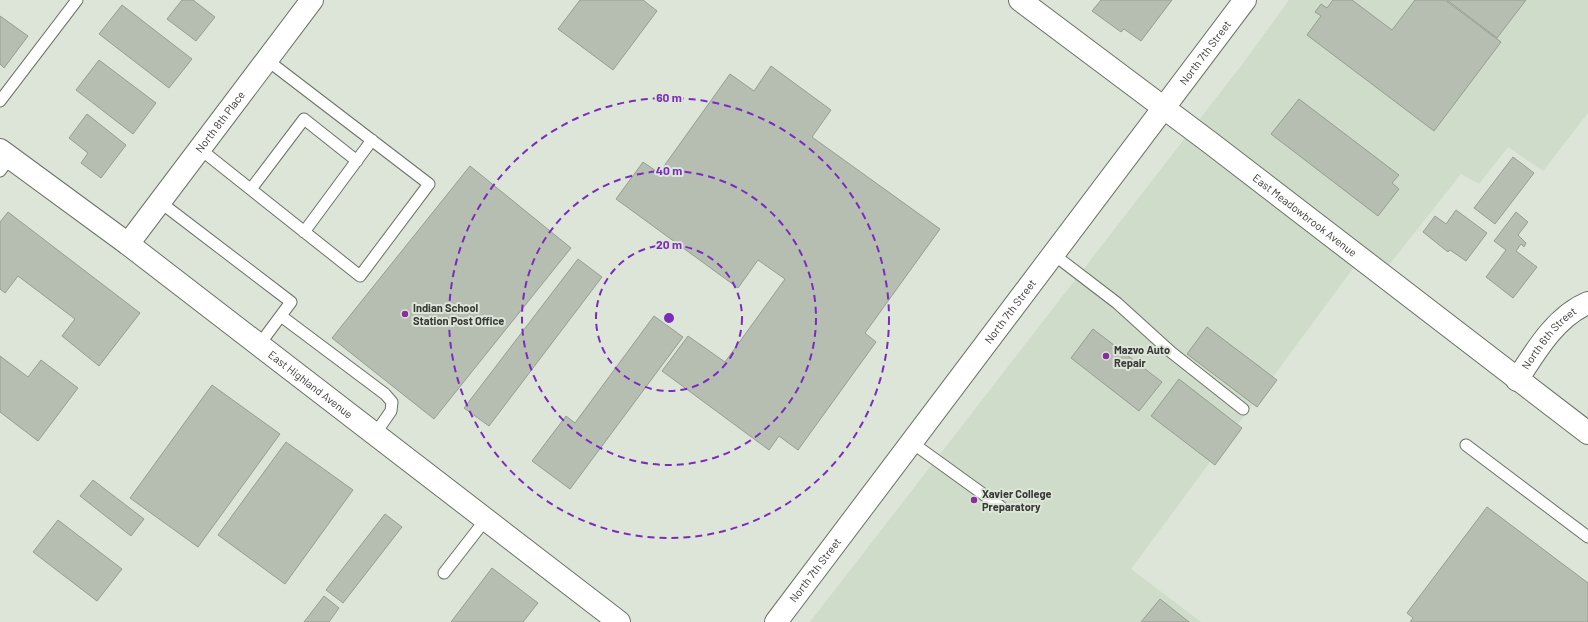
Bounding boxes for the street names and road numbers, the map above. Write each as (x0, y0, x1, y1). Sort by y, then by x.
street label: North 7th Street (1176, 18, 1233, 87)
street label: North 8th Place (192, 88, 247, 155)
street label: East Meadowbrook Avenue (1251, 171, 1360, 259)
street label: North 7th Street (981, 276, 1038, 346)
street label: North 6th Street (1519, 304, 1579, 372)
street label: East Highland Avenue (266, 347, 356, 421)
street label: North 7th Street (786, 535, 843, 605)

